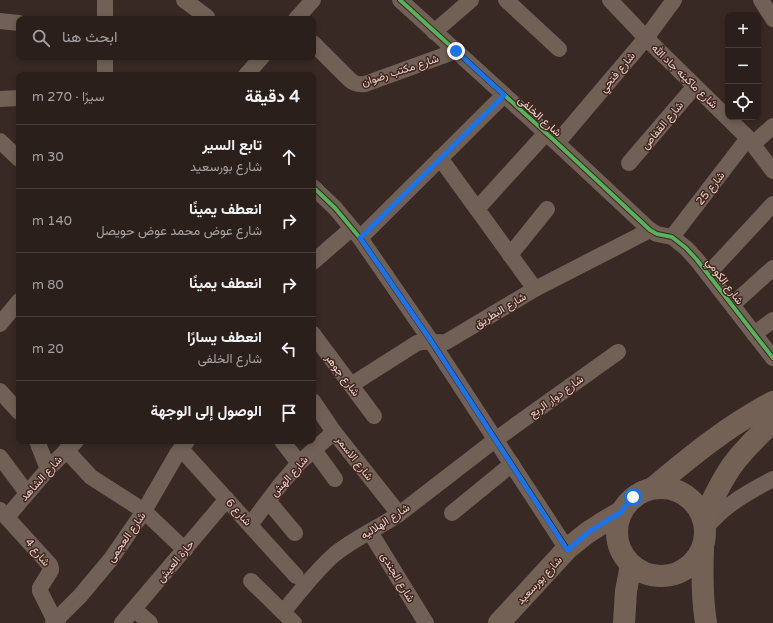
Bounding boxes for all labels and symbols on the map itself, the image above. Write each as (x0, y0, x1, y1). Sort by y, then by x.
street label: شارع ماكينه جاد الله (648, 41, 721, 112)
route end (447, 42, 465, 60)
street label: شارع فتحي (597, 49, 640, 97)
street label: شارع مكتب رضوان (360, 52, 441, 90)
street label: شارع الخلفى (514, 93, 564, 140)
street label: شارع القفاص (639, 99, 687, 152)
street label: شارع 25 (693, 169, 728, 208)
street label: شارع الكومي (701, 256, 746, 309)
street label: شارع البطريق (472, 290, 529, 332)
street label: شارع جوهر (321, 351, 363, 400)
street label: شارع دوار الربع (527, 372, 587, 421)
street label: شارع الاسمر (332, 433, 376, 484)
street label: شارع الشاهد (18, 453, 66, 504)
street label: شارع الهش (268, 453, 312, 500)
route start (624, 488, 642, 506)
street label: شارع 6 (222, 496, 254, 529)
street label: شارع الهلاليه (358, 501, 413, 543)
street label: شارع العجمى (104, 509, 149, 565)
street label: شارع 4 (22, 536, 53, 570)
street label: حارة العيش (154, 538, 197, 585)
street label: شارع الجندى (377, 550, 418, 605)
street label: شارع بورسعيد (514, 553, 566, 608)

